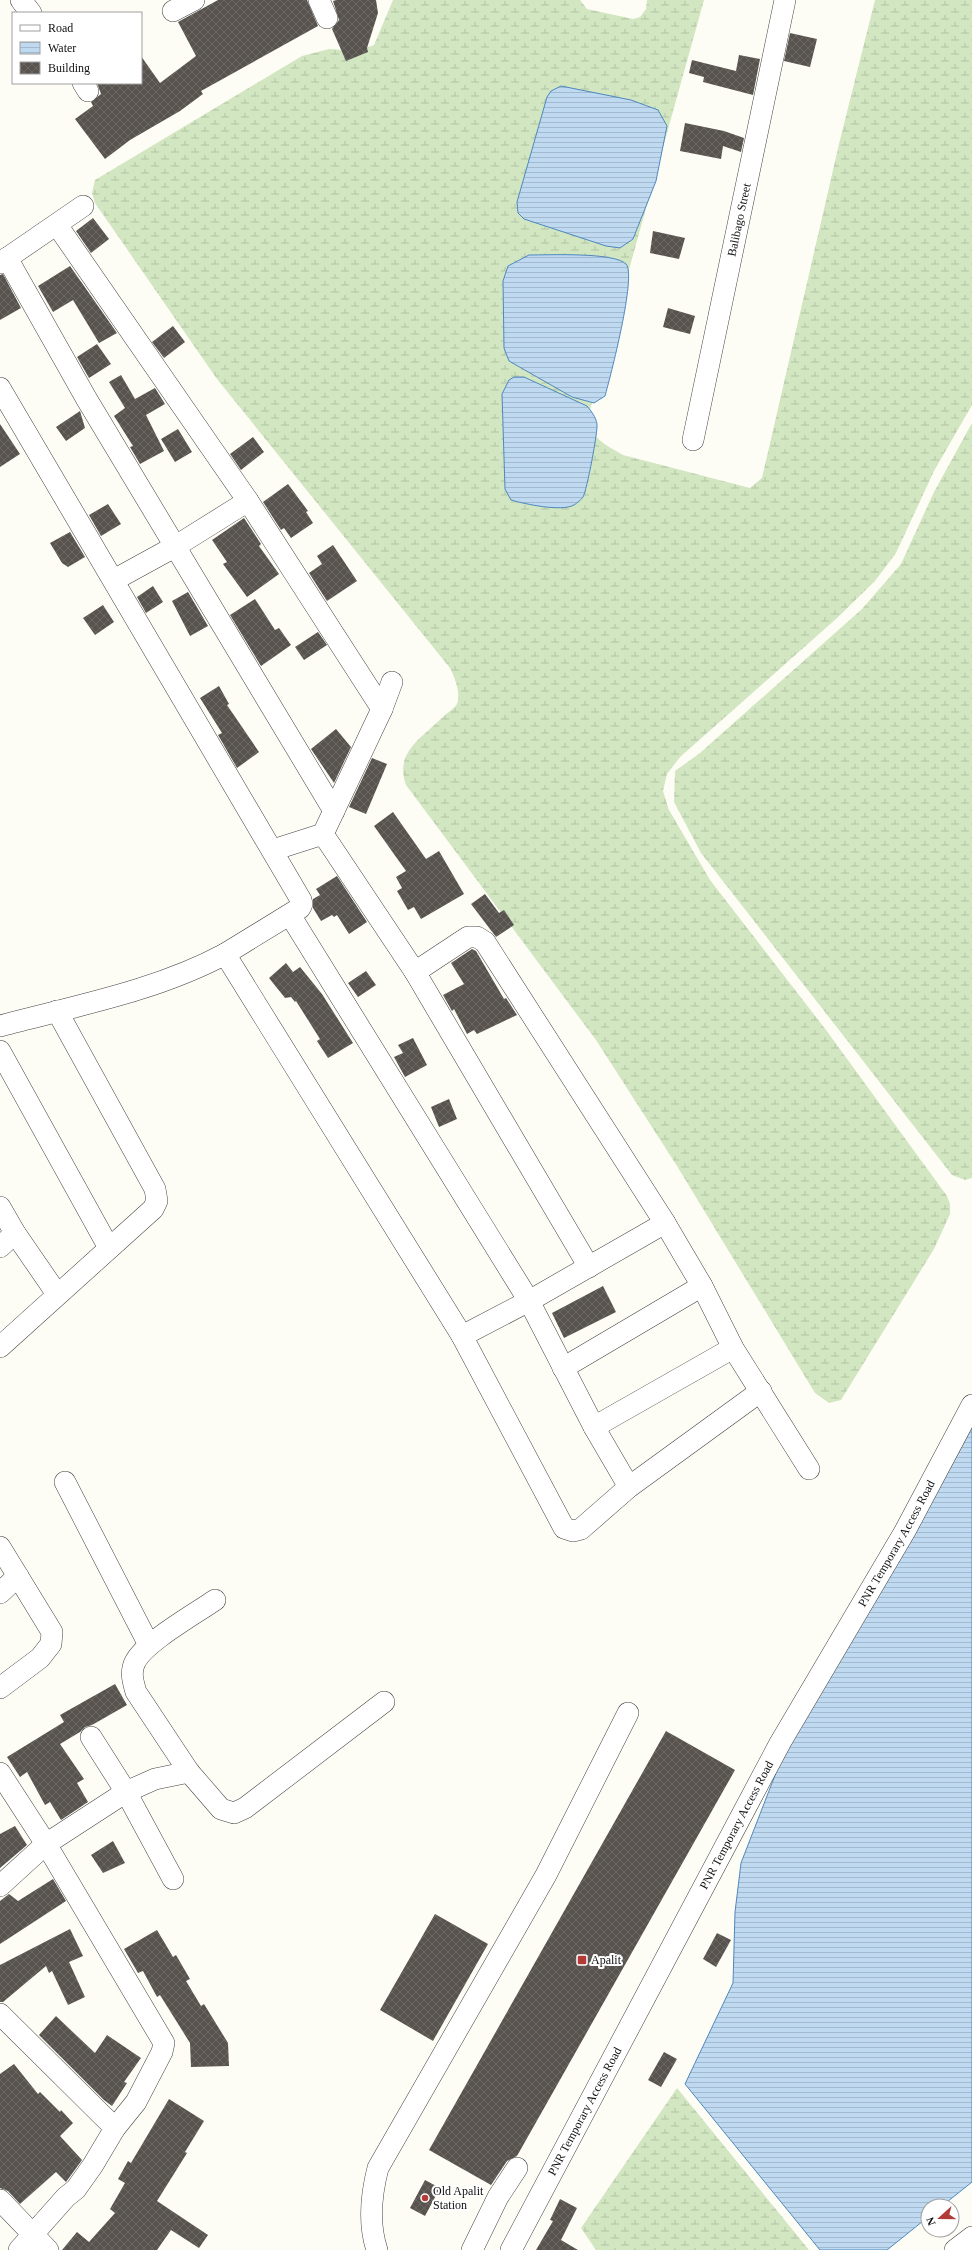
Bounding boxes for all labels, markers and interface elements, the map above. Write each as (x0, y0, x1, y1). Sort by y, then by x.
legend (12, 12, 142, 84)
text: Road (48, 21, 73, 35)
text: Water (48, 41, 76, 55)
text: Building (48, 61, 90, 75)
street label: Balibago Street (725, 181, 754, 258)
street label: PNR Temporary Access Road (855, 1478, 938, 1609)
street label: PNR Temporary Access Road (697, 1759, 776, 1892)
place label: Apalit (591, 1953, 622, 1967)
marker: Apalit (576, 1954, 588, 1966)
street label: PNR Temporary Access Road (545, 2045, 624, 2178)
place label: Old Apalit Station (433, 2184, 484, 2212)
marker: Old Apalit Station (420, 2193, 430, 2203)
north arrow (920, 2198, 960, 2238)
text: N (924, 2216, 938, 2227)

